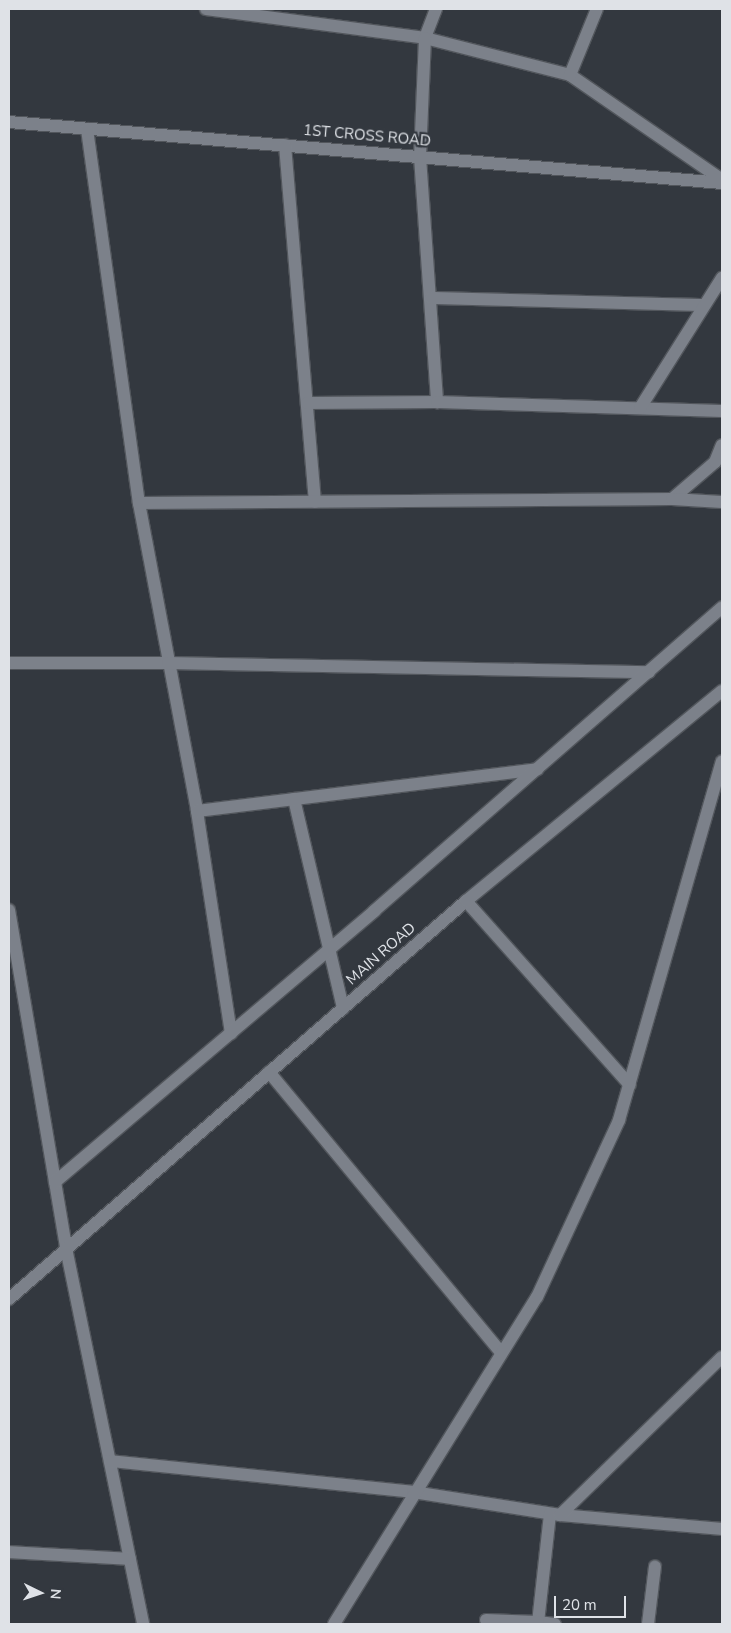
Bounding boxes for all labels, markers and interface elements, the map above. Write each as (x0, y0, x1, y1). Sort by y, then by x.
street label: 1ST CROSS ROAD (302, 121, 432, 151)
street label: MAIN ROAD (343, 919, 419, 989)
north arrow (15, 1568, 65, 1618)
scale bar (556, 1586, 628, 1618)
text: N (46, 1588, 65, 1600)
text: 20 m (562, 1595, 597, 1615)

